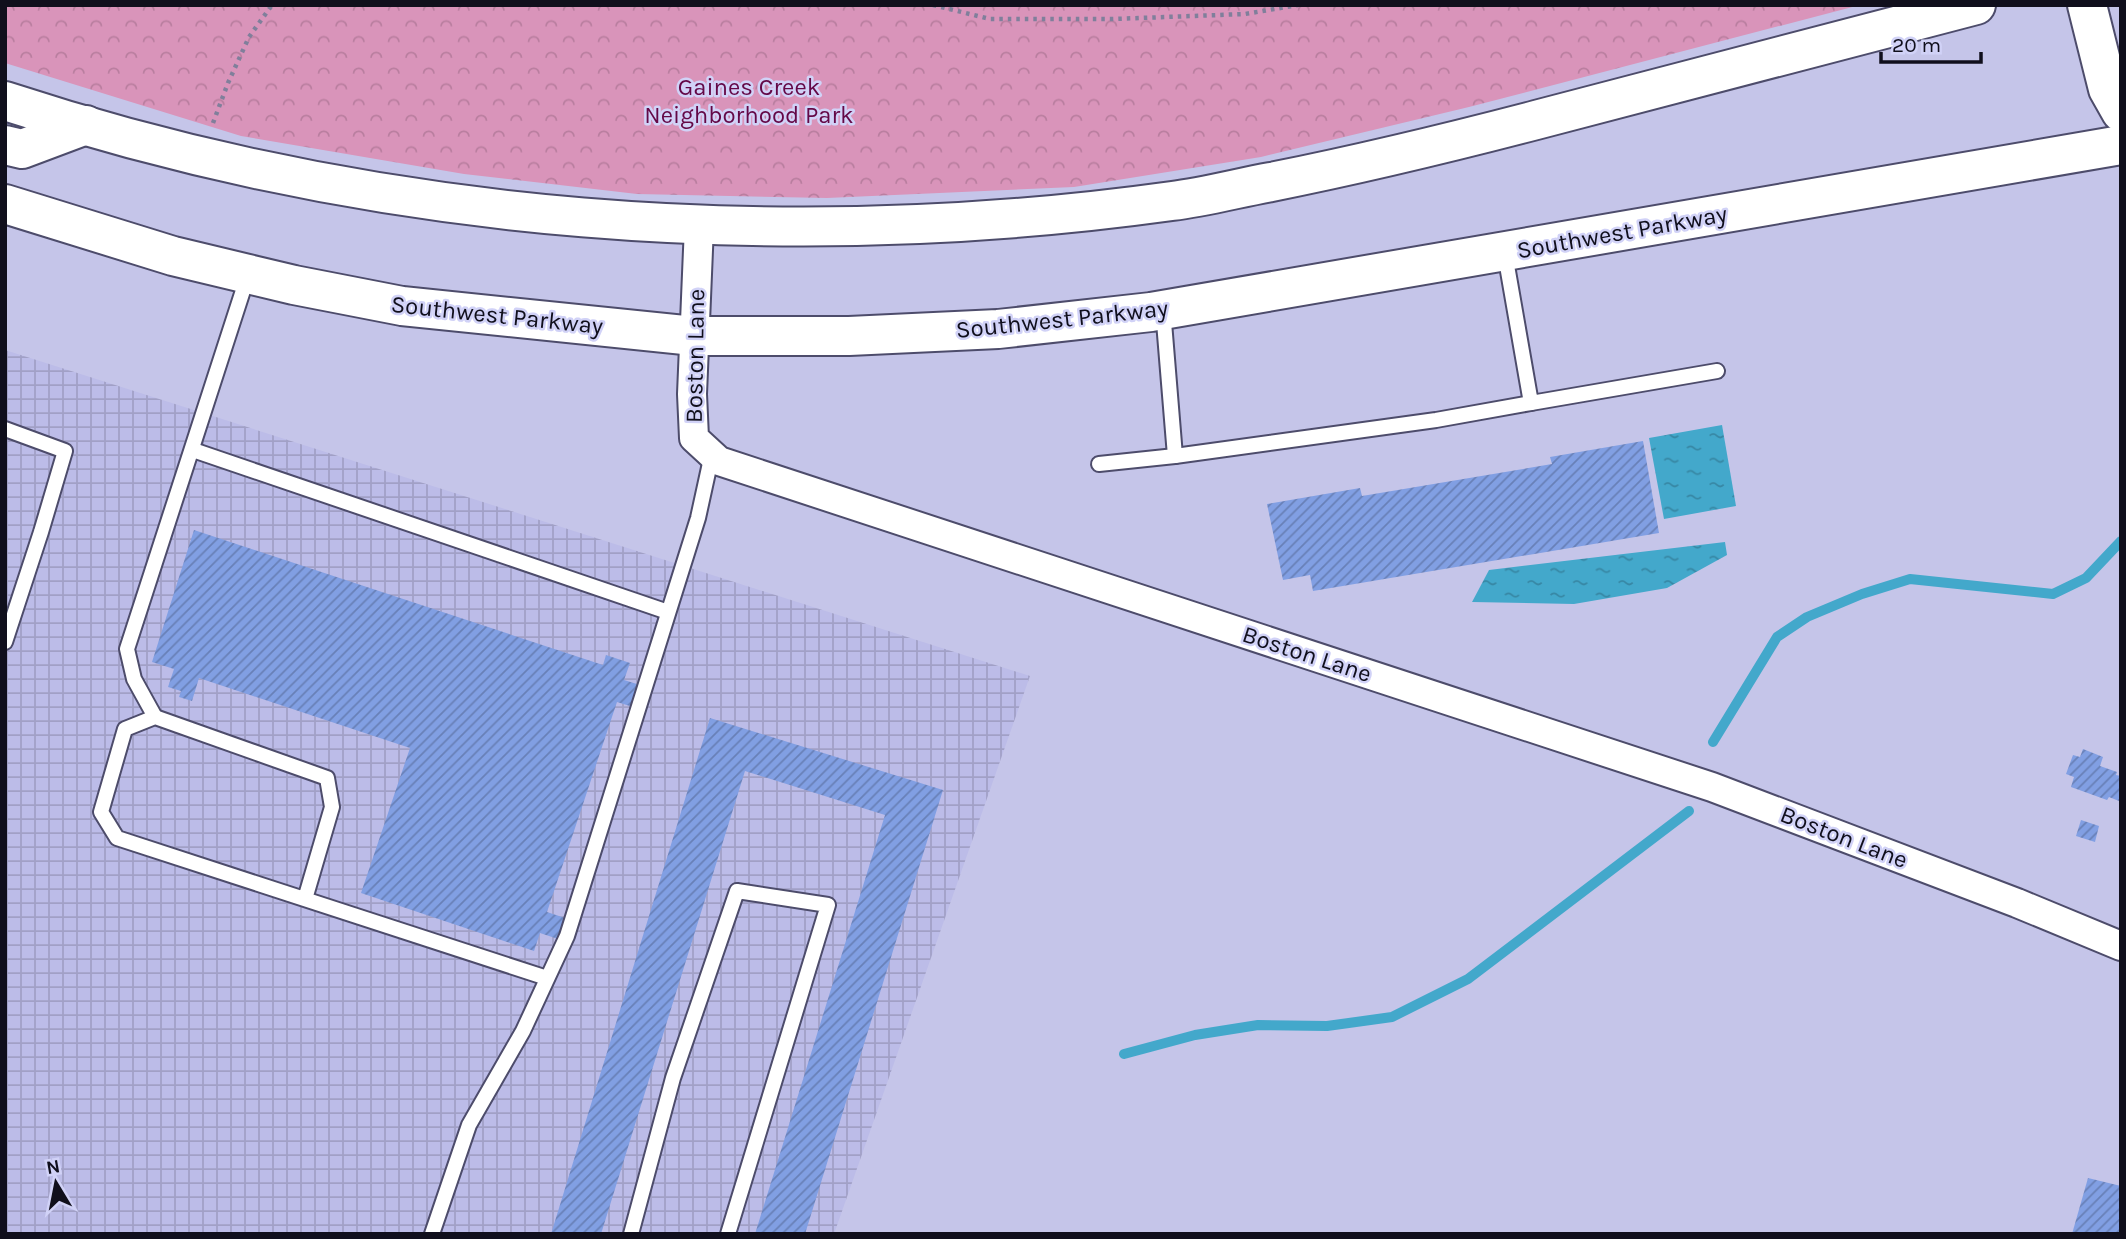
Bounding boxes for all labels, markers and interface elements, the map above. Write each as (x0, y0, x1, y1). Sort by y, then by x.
scale bar (1881, 21, 1981, 65)
text: 20 m (1892, 33, 1941, 57)
park label: Gaines Creek Neighborhood Park (644, 73, 854, 129)
street label: Southwest Parkway (1515, 200, 1729, 264)
street label: Boston Lane (680, 289, 710, 423)
street label: Southwest Parkway (390, 290, 604, 340)
street label: Southwest Parkway (955, 294, 1169, 344)
street label: Boston Lane (1239, 620, 1375, 688)
street label: Boston Lane (1776, 800, 1912, 874)
north arrow (21, 1148, 91, 1218)
text: N (45, 1155, 62, 1179)

